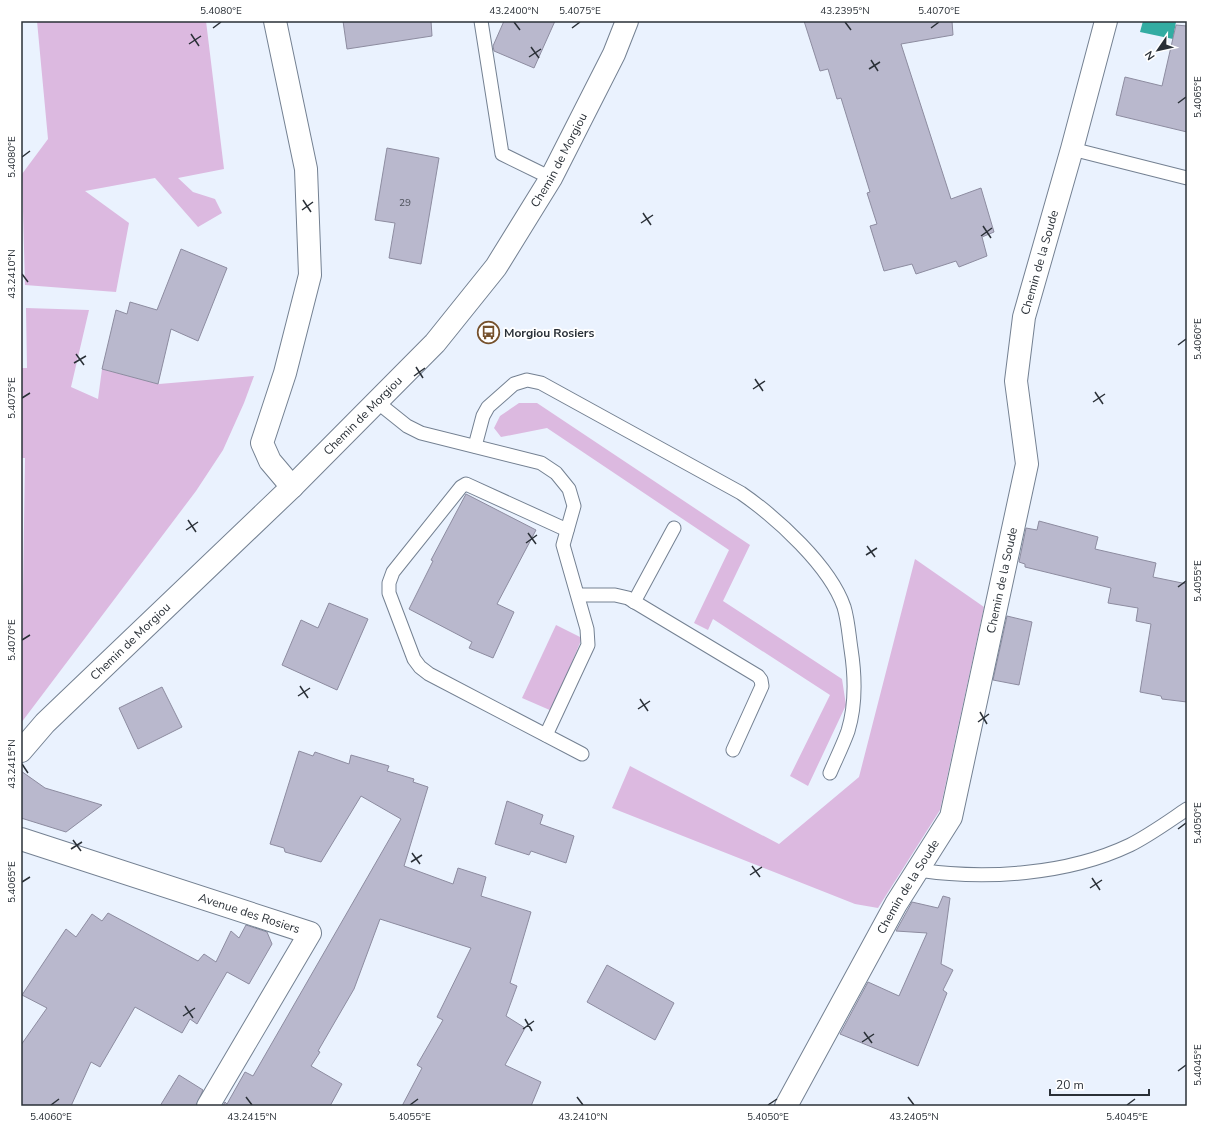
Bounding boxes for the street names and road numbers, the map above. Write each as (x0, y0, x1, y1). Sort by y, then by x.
street label: Chemin de Morgiou (527, 110, 591, 210)
street label: Chemin de la Soude (1017, 208, 1062, 317)
street label: Chemin de Morgiou (320, 373, 406, 459)
street label: Chemin de la Soude (983, 526, 1021, 635)
street label: Chemin de Morgiou (87, 599, 174, 684)
street label: Chemin de la Soude (873, 836, 943, 937)
street label: Avenue des Rosiers (196, 889, 302, 937)

